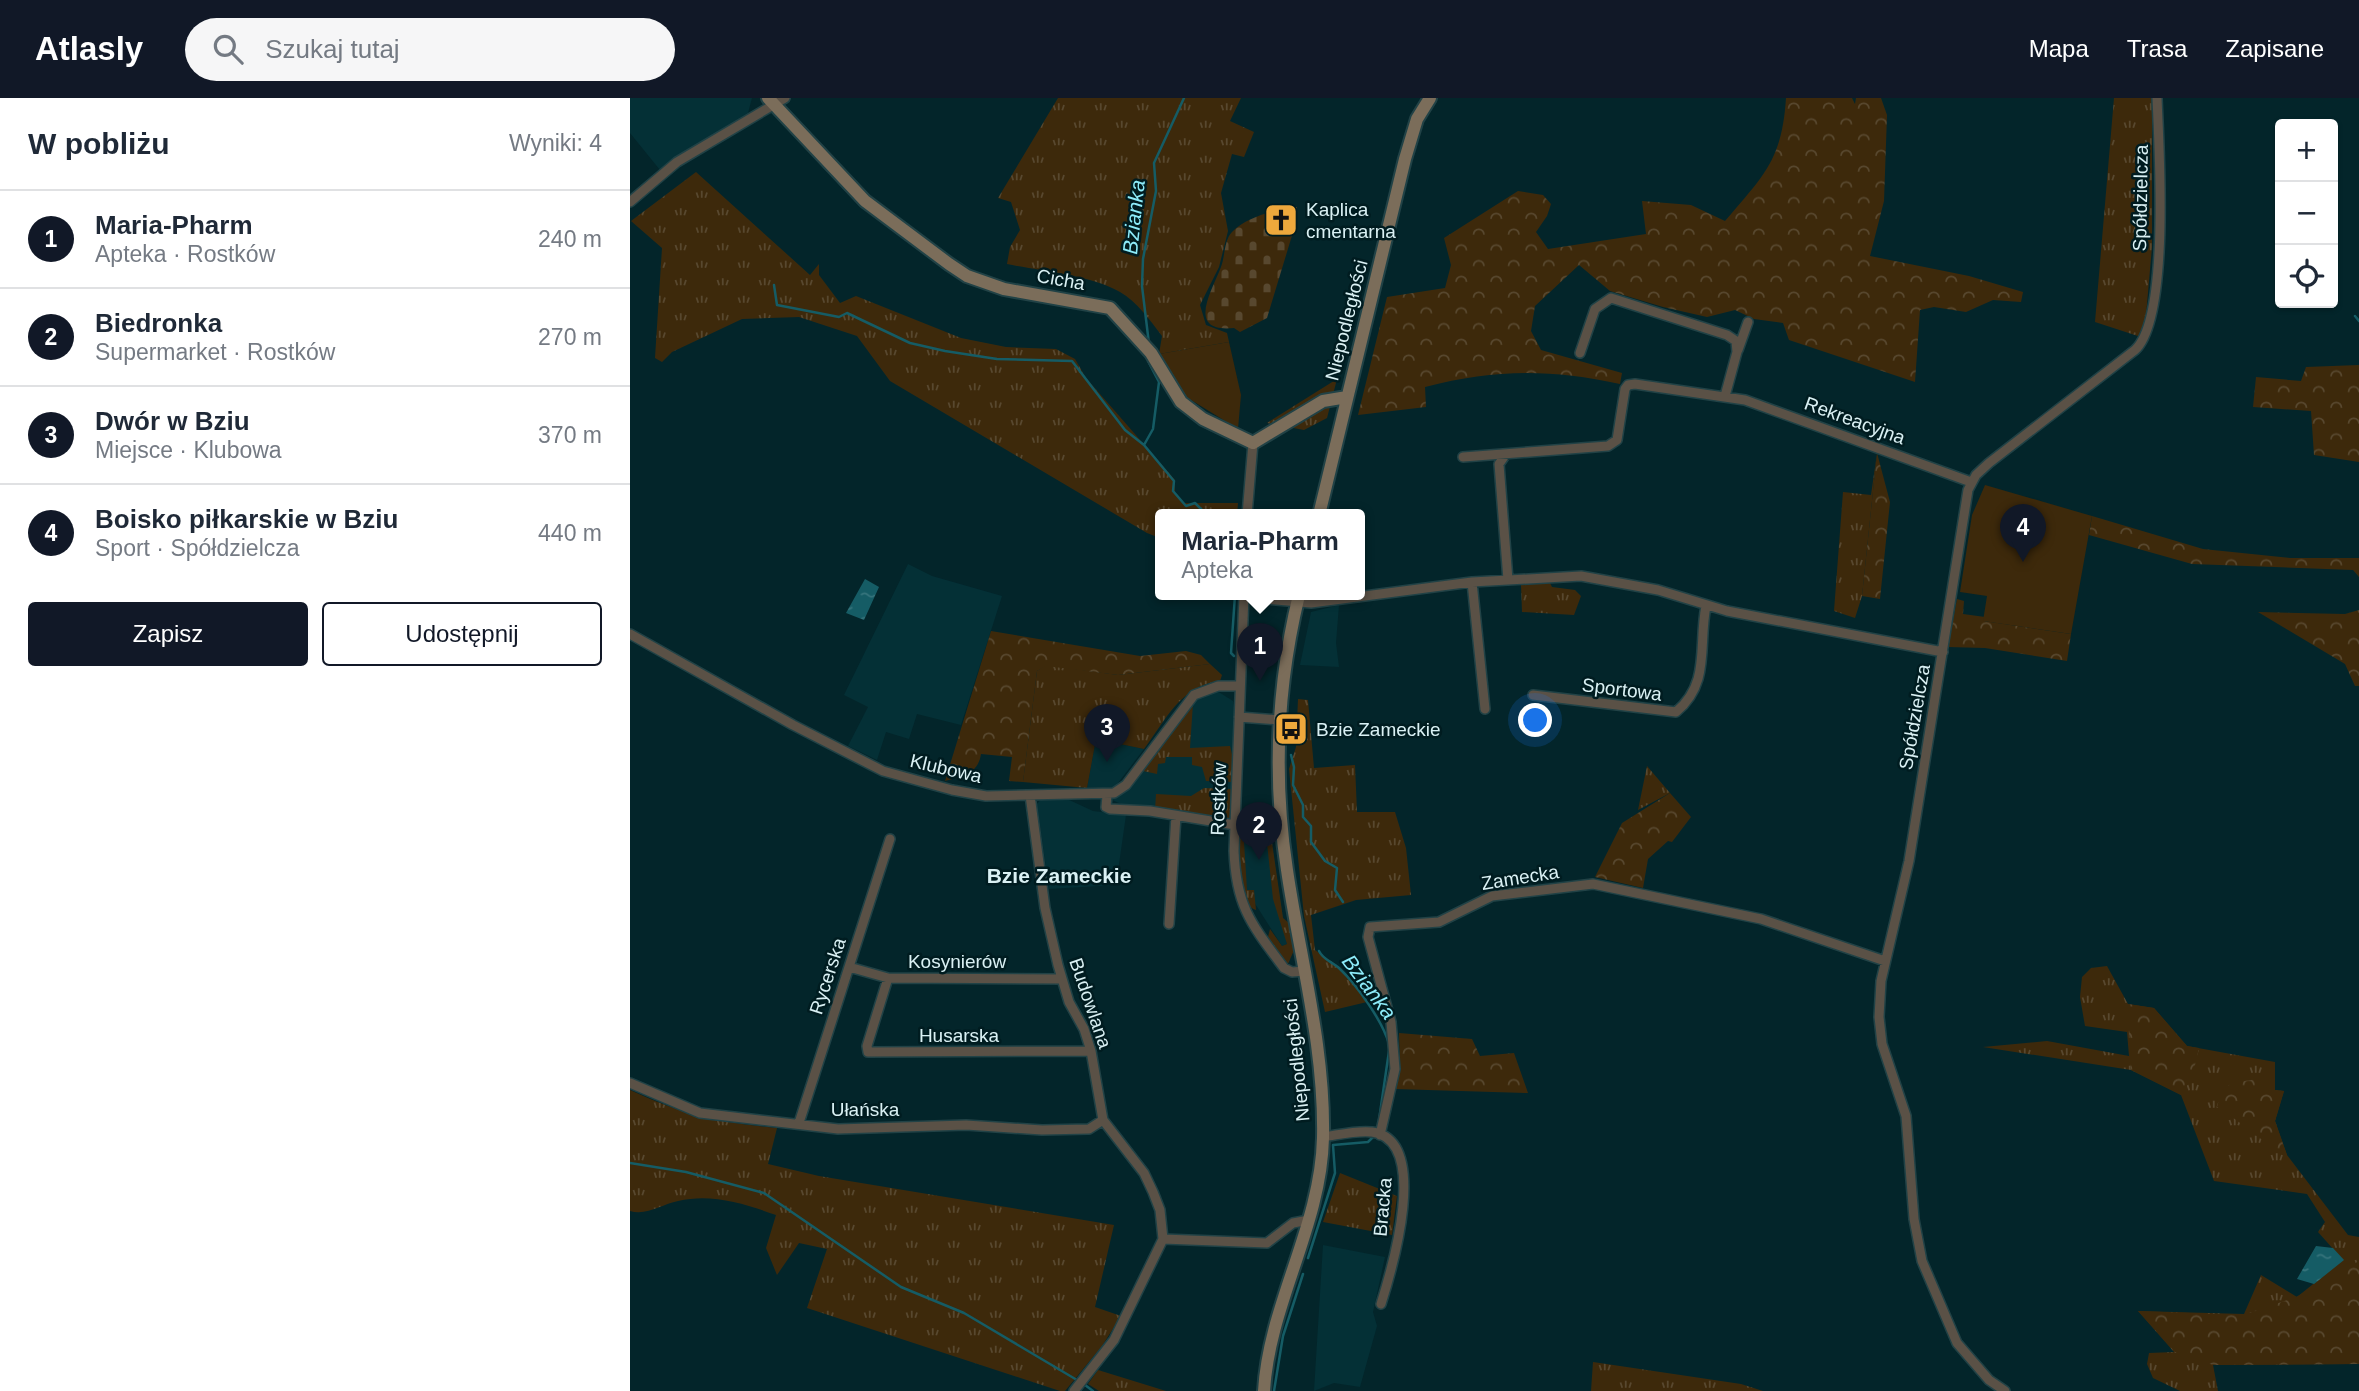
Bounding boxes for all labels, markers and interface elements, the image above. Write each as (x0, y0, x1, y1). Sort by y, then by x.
search box (185, 18, 675, 81)
text: Atlasly (35, 30, 143, 67)
icon: search (209, 30, 247, 68)
text: Szukaj tutaj (265, 34, 400, 64)
text: Mapa (2029, 35, 2089, 62)
text: Trasa (2127, 35, 2187, 62)
text: Zapisane (2225, 35, 2324, 62)
map controls (2275, 119, 2338, 308)
button: + (2275, 119, 2338, 182)
text: W pobliżu (28, 127, 170, 160)
text: Wyniki: 4 (509, 130, 602, 156)
street label: Spółdzielcza (2129, 144, 2152, 252)
water label: Bzianka (1118, 179, 1149, 255)
button: − (2275, 182, 2338, 245)
place label: Kaplica cmentarna (1306, 199, 1396, 242)
church icon: Kaplica cmentarna (1262, 201, 1300, 239)
text: Maria-Pharm (95, 210, 253, 240)
text: 1 (45, 226, 57, 252)
text: 240 m (538, 226, 602, 252)
text: Apteka · Rostków (95, 241, 275, 267)
button: locate (2275, 245, 2338, 308)
street label: Niepodległości (1321, 258, 1372, 383)
street label: Cicha (1035, 265, 1087, 294)
text: Biedronka (95, 308, 222, 338)
text: 2 (45, 324, 57, 350)
text: 270 m (538, 324, 602, 350)
text: Supermarket · Rostków (95, 339, 335, 365)
street label: Rekreacyjna (1802, 393, 1908, 449)
text: Dwór w Bziu (95, 406, 250, 436)
text: 3 (45, 422, 57, 448)
text: 370 m (538, 422, 602, 448)
text: Miejsce · Klubowa (95, 437, 282, 463)
text: Boisko piłkarskie w Bziu (95, 504, 398, 534)
pin: 4 (2000, 504, 2046, 562)
popup (1155, 509, 1365, 600)
text: 4 (45, 520, 57, 546)
text: 440 m (538, 520, 602, 546)
text: Maria-Pharm (1181, 526, 1339, 556)
text: Sport · Spółdzielcza (95, 535, 300, 561)
text: Apteka (1181, 557, 1253, 583)
button: Zapisz (28, 602, 308, 666)
button: Udostępnij (322, 602, 602, 666)
pin: 1 (1237, 623, 1283, 681)
street label: Spółdzielcza (1895, 662, 1934, 771)
street label: Sportowa (1581, 674, 1663, 705)
your location (1518, 703, 1552, 737)
pin: 3 (1084, 704, 1130, 762)
bus stop icon: Bzie Zameckie (1272, 710, 1310, 748)
place label: Bzie Zameckie (1316, 719, 1441, 740)
street label: Klubowa (908, 750, 984, 787)
street label: Rostków (1207, 762, 1230, 836)
pin: 2 (1236, 802, 1282, 860)
street label: Zamecka (1480, 861, 1561, 894)
district label: Bzie Zameckie (987, 864, 1131, 887)
street label: Rycerska (805, 935, 850, 1017)
water label: Bzianka (1338, 950, 1401, 1023)
street label: Kosynierów (908, 951, 1006, 972)
street label: Budowlana (1065, 955, 1116, 1051)
street label: Niepodległości (1280, 997, 1313, 1122)
street label: Husarska (919, 1025, 1000, 1046)
street label: Ułańska (831, 1099, 900, 1120)
street label: Bracka (1369, 1176, 1396, 1237)

